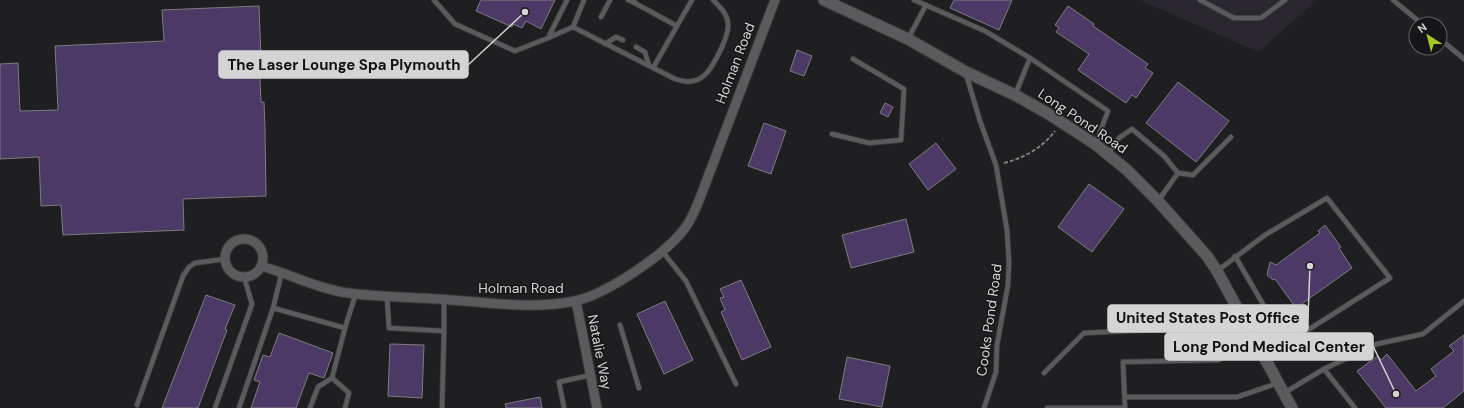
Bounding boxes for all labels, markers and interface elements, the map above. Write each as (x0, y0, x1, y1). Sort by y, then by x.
north arrow (1408, 16, 1448, 56)
street label: Holman Road (711, 20, 759, 106)
text: N (1415, 20, 1429, 36)
callout: The Laser Lounge Spa Plymouth (219, 51, 468, 78)
text: The Laser Lounge Spa Plymouth (227, 55, 461, 75)
street label: Long Pond Road (1035, 84, 1131, 158)
street label: Cooks Pond Road (972, 263, 1006, 377)
street label: Holman Road (478, 279, 564, 297)
callout: United States Post Office (1108, 305, 1308, 332)
text: United States Post Office (1116, 308, 1300, 328)
street label: Natalie Way (584, 313, 616, 391)
callout: Long Pond Medical Center (1165, 333, 1373, 360)
text: Long Pond Medical Center (1173, 337, 1365, 357)

